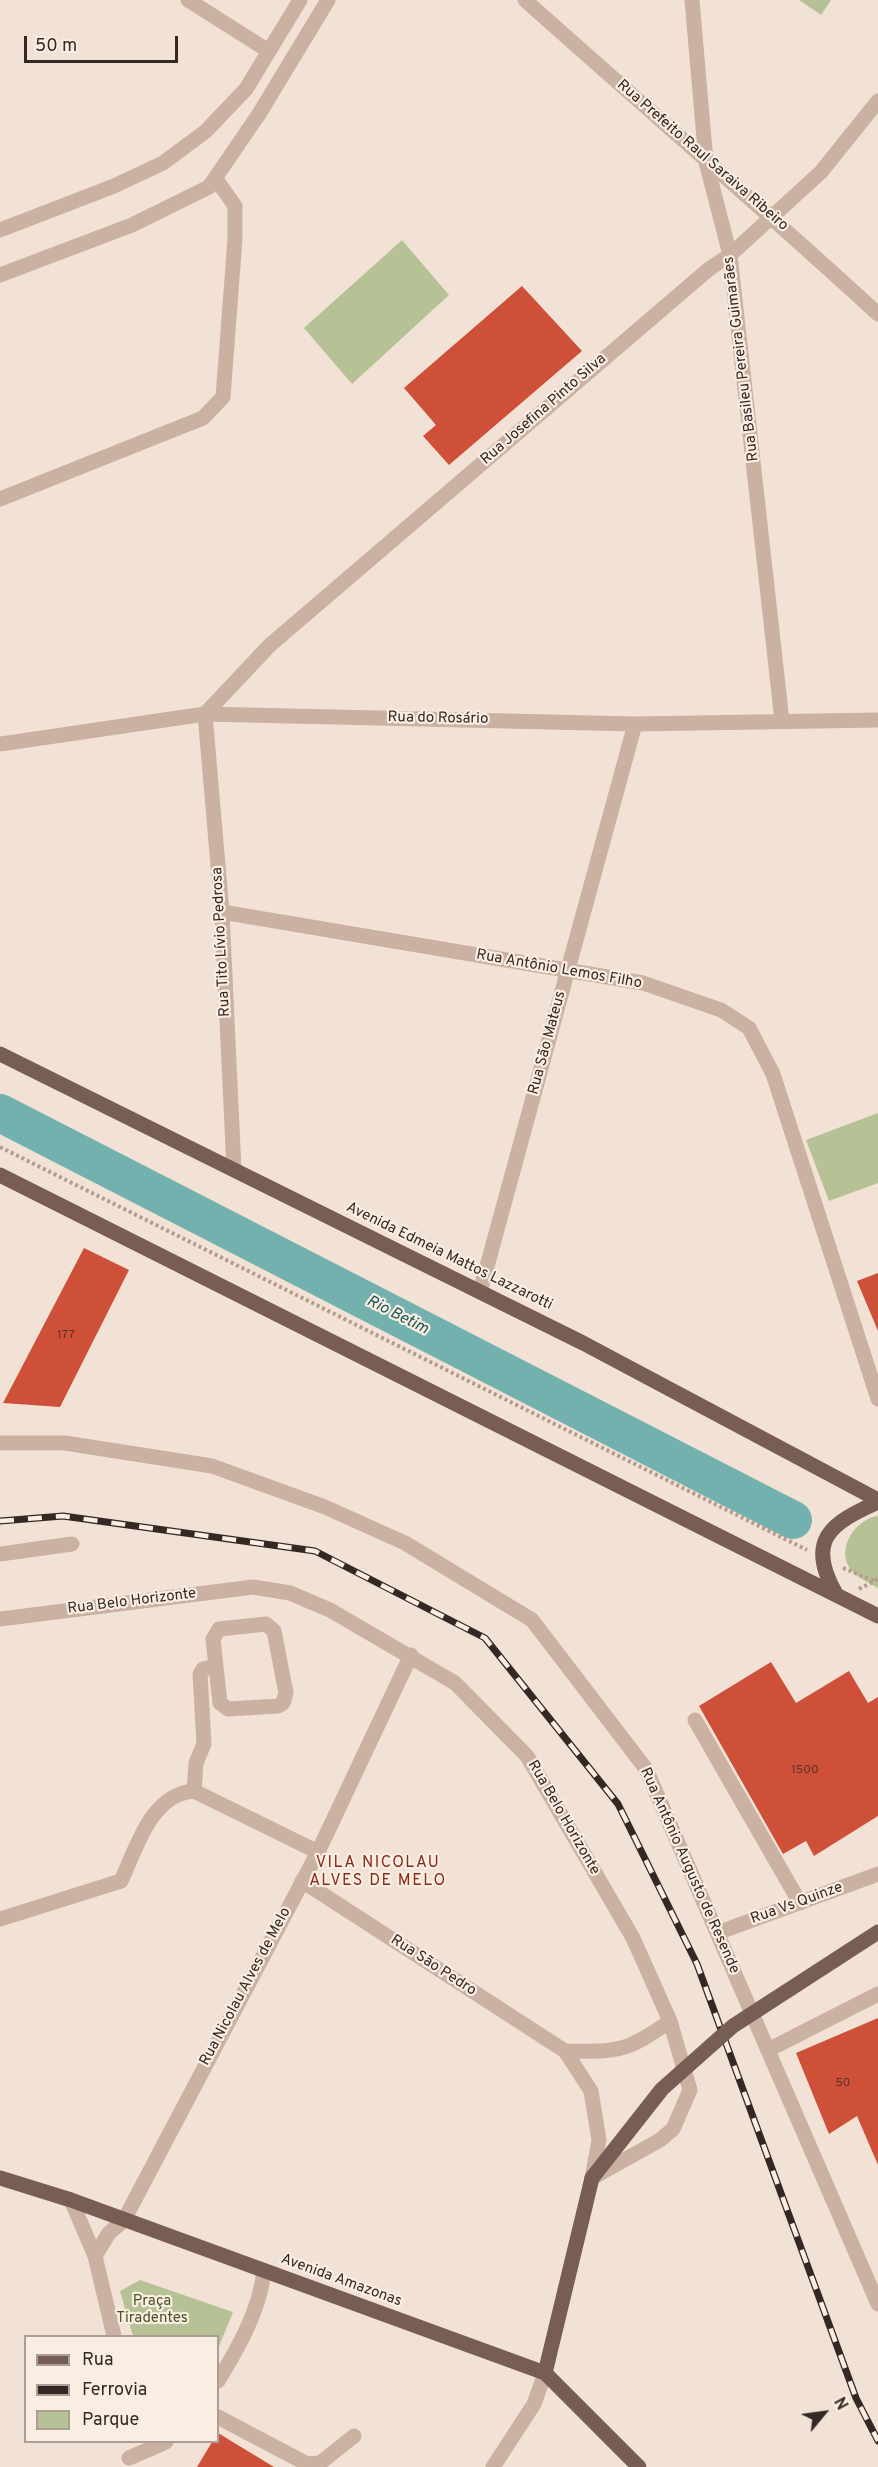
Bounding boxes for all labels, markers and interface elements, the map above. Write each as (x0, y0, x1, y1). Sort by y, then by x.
scale bar (27, 24, 182, 62)
text: 50 m (35, 35, 77, 58)
street label: Rua Prefeito Raul Saraiva Ribeiro (613, 77, 791, 235)
street label: Rua Basileu Pereira Guimarães (721, 256, 763, 462)
street label: Rua Josefina Pinto Silva (478, 351, 610, 469)
street label: Rua do Rosário (387, 709, 489, 729)
street label: Rua Tito Lívio Pedrosa (209, 867, 235, 1017)
street label: Rua Antônio Lemos Filho (475, 947, 643, 993)
street label: Rua São Mateus (525, 989, 571, 1097)
street label: Avenida Edmeia Mattos Lazzarotti (343, 1199, 555, 1315)
water label: Rio Betim (363, 1292, 431, 1340)
house number: 177 (57, 1329, 75, 1343)
street label: Rua Belo Horizonte (67, 1585, 197, 1619)
street label: Rua Belo Horizonte (523, 1757, 603, 1879)
house number: 1500 (791, 1764, 819, 1778)
street label: Rua Antônio Augusto de Resende (635, 1765, 743, 1977)
district label: VILA NICOLAU ALVES DE MELO (309, 1854, 447, 1892)
street label: Rua Vs Quinze (749, 1879, 845, 1929)
street label: Rua Nicolau Alves de Melo (197, 1905, 295, 2069)
street label: Rua São Pedro (387, 1932, 479, 2000)
house number: 50 (835, 2077, 851, 2091)
street label: Avenida Amazonas (278, 2251, 404, 2311)
park label: Praça Tiradentes (116, 2293, 188, 2328)
legend (24, 2335, 219, 2443)
text: Rua (82, 2349, 113, 2372)
text: Ferrovia (82, 2379, 147, 2402)
north arrow (794, 2383, 854, 2443)
text: N (828, 2394, 851, 2414)
text: Parque (82, 2409, 139, 2432)

